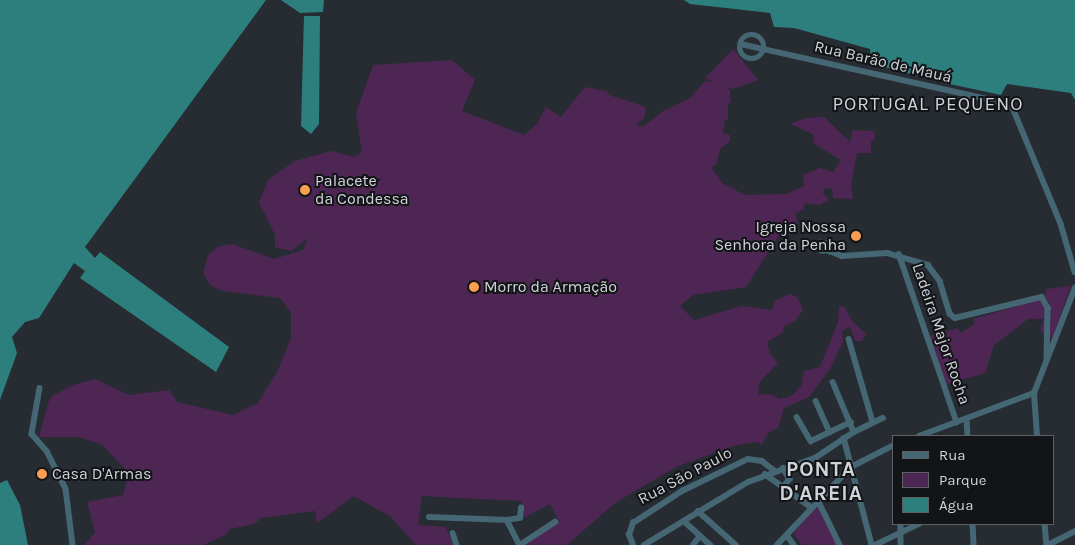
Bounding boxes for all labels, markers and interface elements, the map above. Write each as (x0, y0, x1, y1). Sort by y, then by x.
street label: Rua Barão de Mauá (812, 37, 954, 87)
district label: PORTUGAL PEQUENO (831, 94, 1025, 116)
place label: Palacete da Condessa (315, 171, 409, 209)
marker: Palacete da Condessa (299, 184, 311, 196)
place label: Igreja Nossa Senhora da Penha (714, 217, 846, 255)
marker: Igreja Nossa Senhora da Penha (850, 230, 862, 242)
street label: Ladeira Major Rocha (908, 261, 974, 407)
place label: Morro da Armação (484, 277, 617, 297)
marker: Morro da Armação (468, 281, 480, 293)
legend (892, 435, 1055, 525)
street label: Rua São Paulo (635, 443, 735, 509)
text: Rua (939, 446, 966, 464)
district label: PONTA D'AREIA (778, 456, 864, 506)
place label: Casa D'Armas (52, 464, 152, 484)
marker: Casa D'Armas (36, 468, 48, 480)
text: Parque (939, 471, 987, 489)
text: Água (939, 496, 973, 514)

